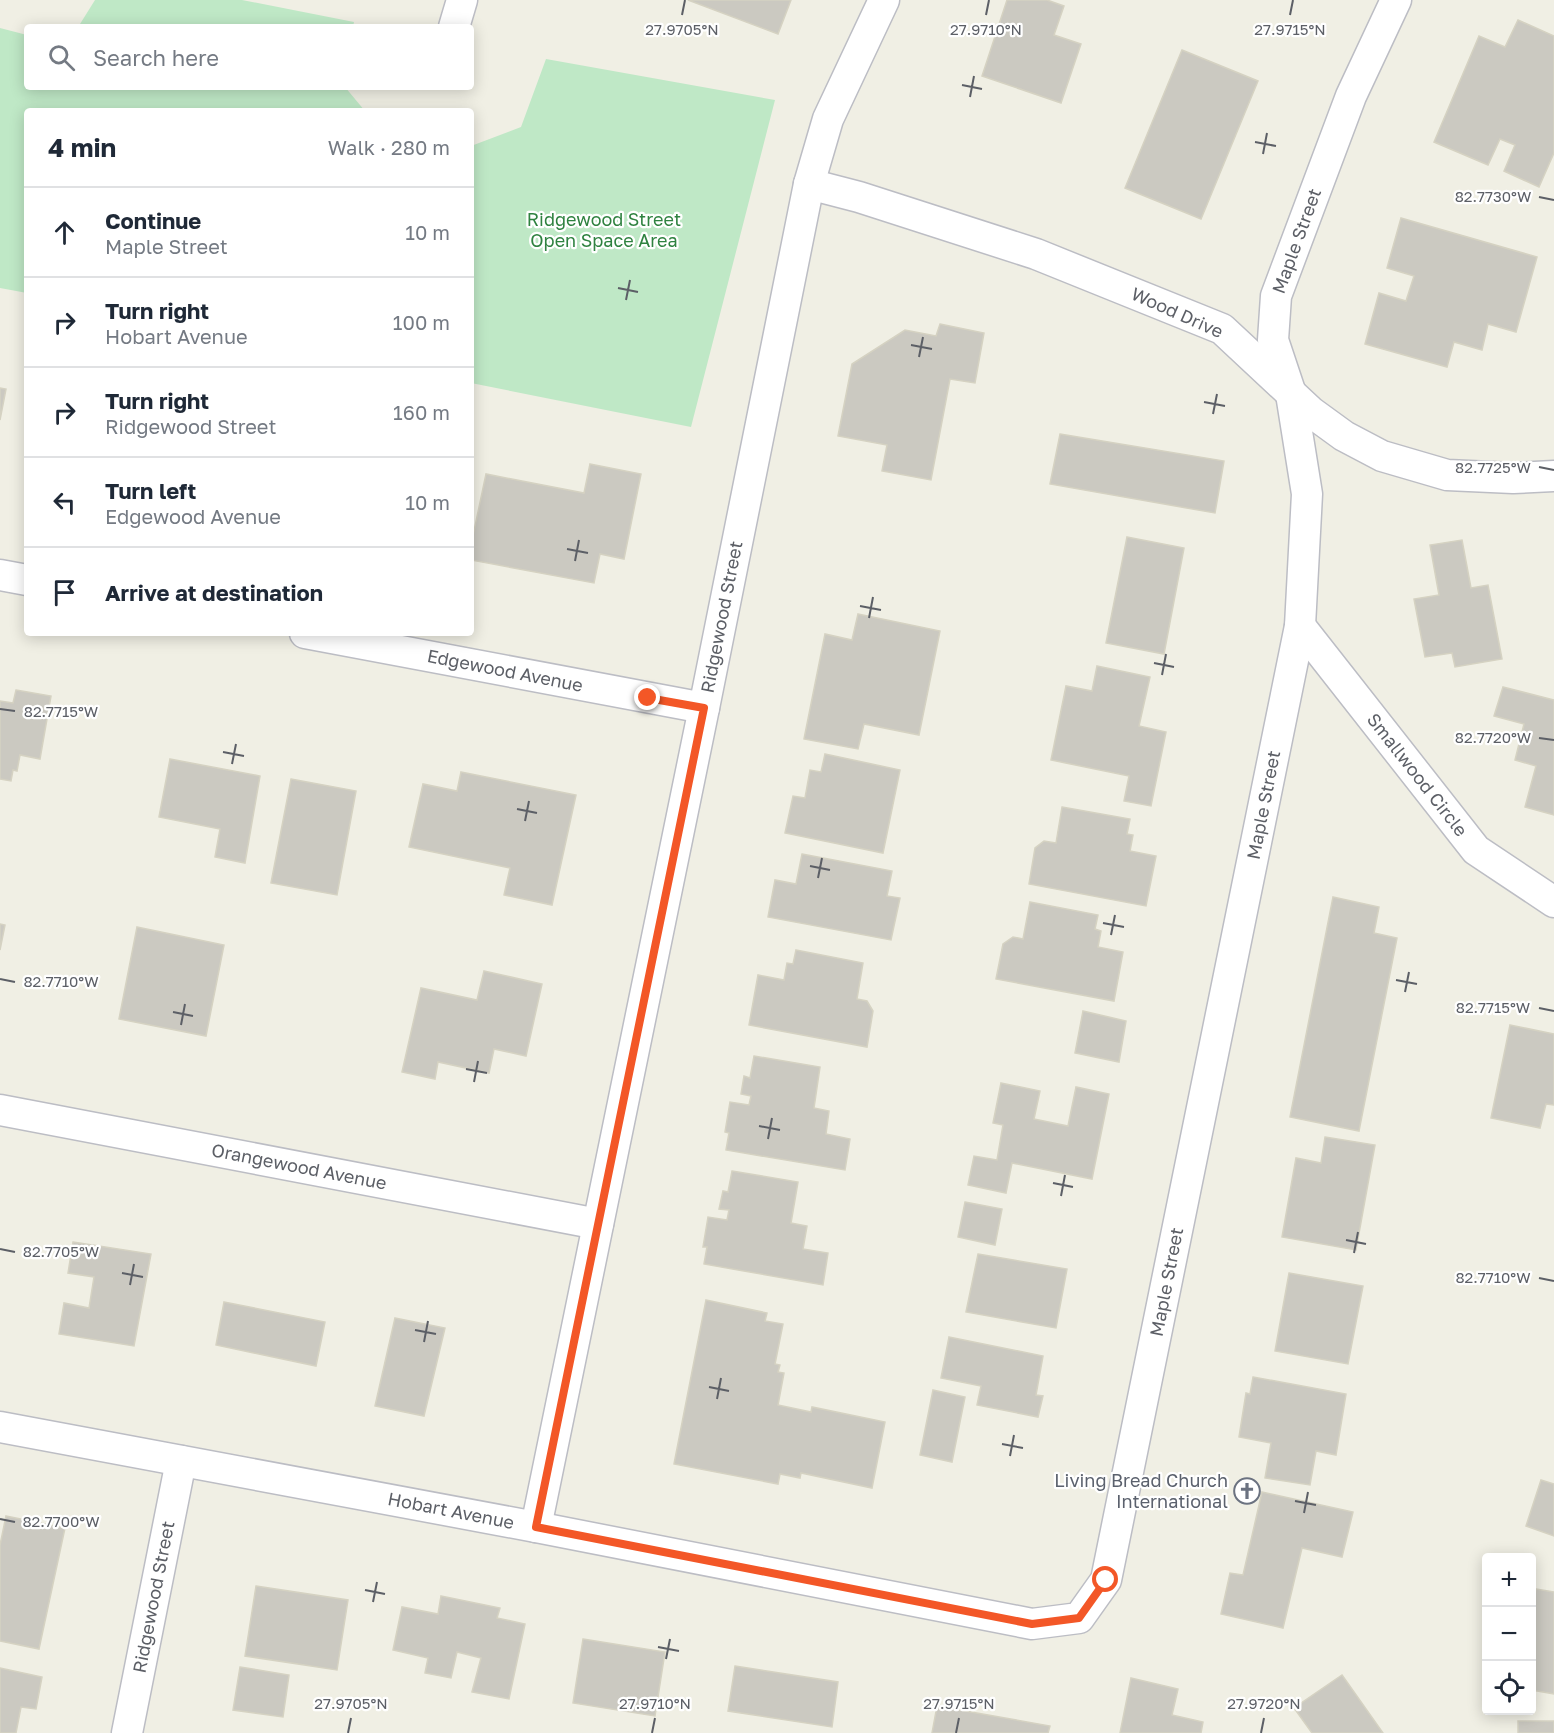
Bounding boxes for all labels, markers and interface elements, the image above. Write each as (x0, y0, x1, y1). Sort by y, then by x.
text: 27.9705°N (645, 20, 719, 38)
text: 27.9710°N (950, 20, 1022, 38)
text: 27.9715°N (1254, 20, 1326, 38)
search box (24, 24, 474, 90)
icon: search (45, 41, 78, 74)
text: Search here (93, 44, 219, 71)
text: 4 min (48, 132, 116, 163)
text: Walk · 280 m (328, 135, 450, 159)
street label: Maple Street (1267, 185, 1325, 296)
text: 82.7730°W (1455, 187, 1531, 205)
text: Continue (105, 207, 201, 234)
park label: Ridgewood Street Open Space Area (527, 208, 681, 251)
icon: ahead (48, 216, 81, 249)
text: 10 m (405, 220, 450, 244)
text: Maple Street (105, 234, 228, 258)
street label: Wood Drive (1128, 282, 1227, 342)
text: Turn right (105, 297, 209, 324)
icon: right (48, 306, 81, 339)
text: 100 m (393, 310, 450, 334)
text: Hobart Avenue (105, 324, 248, 348)
text: Turn right (105, 387, 209, 414)
icon: right (48, 396, 81, 429)
text: 160 m (393, 400, 450, 424)
text: Ridgewood Street (105, 414, 276, 438)
text: 82.7725°W (1455, 458, 1531, 476)
text: Turn left (105, 477, 196, 504)
icon: left (48, 486, 81, 519)
text: 10 m (405, 490, 450, 514)
text: Edgewood Avenue (105, 504, 281, 528)
street label: Ridgewood Street (695, 539, 747, 695)
icon: arrive (48, 576, 81, 609)
text: Arrive at destination (105, 579, 323, 606)
street label: Edgewood Avenue (425, 644, 585, 696)
route end (634, 684, 660, 710)
text: 82.7715°W (24, 702, 98, 720)
street label: Smallwood Circle (1363, 708, 1473, 840)
text: 82.7720°W (1455, 728, 1531, 746)
street label: Maple Street (1242, 748, 1284, 861)
text: 82.7710°W (23, 972, 99, 990)
text: 82.7715°W (1456, 998, 1530, 1016)
street label: Orangewood Avenue (210, 1138, 389, 1194)
street label: Maple Street (1145, 1225, 1187, 1338)
text: 82.7705°W (23, 1242, 99, 1260)
text: 82.7710°W (1455, 1268, 1531, 1286)
place label: Living Bread Church International (1054, 1469, 1228, 1512)
church icon: Living Bread Church International (1232, 1476, 1262, 1506)
street label: Hobart Avenue (386, 1487, 516, 1533)
text: 82.7700°W (22, 1512, 100, 1530)
street label: Ridgewood Street (127, 1519, 179, 1675)
map controls (1482, 1553, 1536, 1715)
button: + (1482, 1553, 1536, 1607)
route start (1092, 1566, 1118, 1592)
button: − (1482, 1607, 1536, 1661)
button: locate (1482, 1661, 1536, 1715)
text: 27.9705°N (314, 1694, 388, 1712)
text: 27.9710°N (619, 1694, 691, 1712)
text: 27.9715°N (923, 1694, 995, 1712)
text: 27.9720°N (1227, 1694, 1301, 1712)

